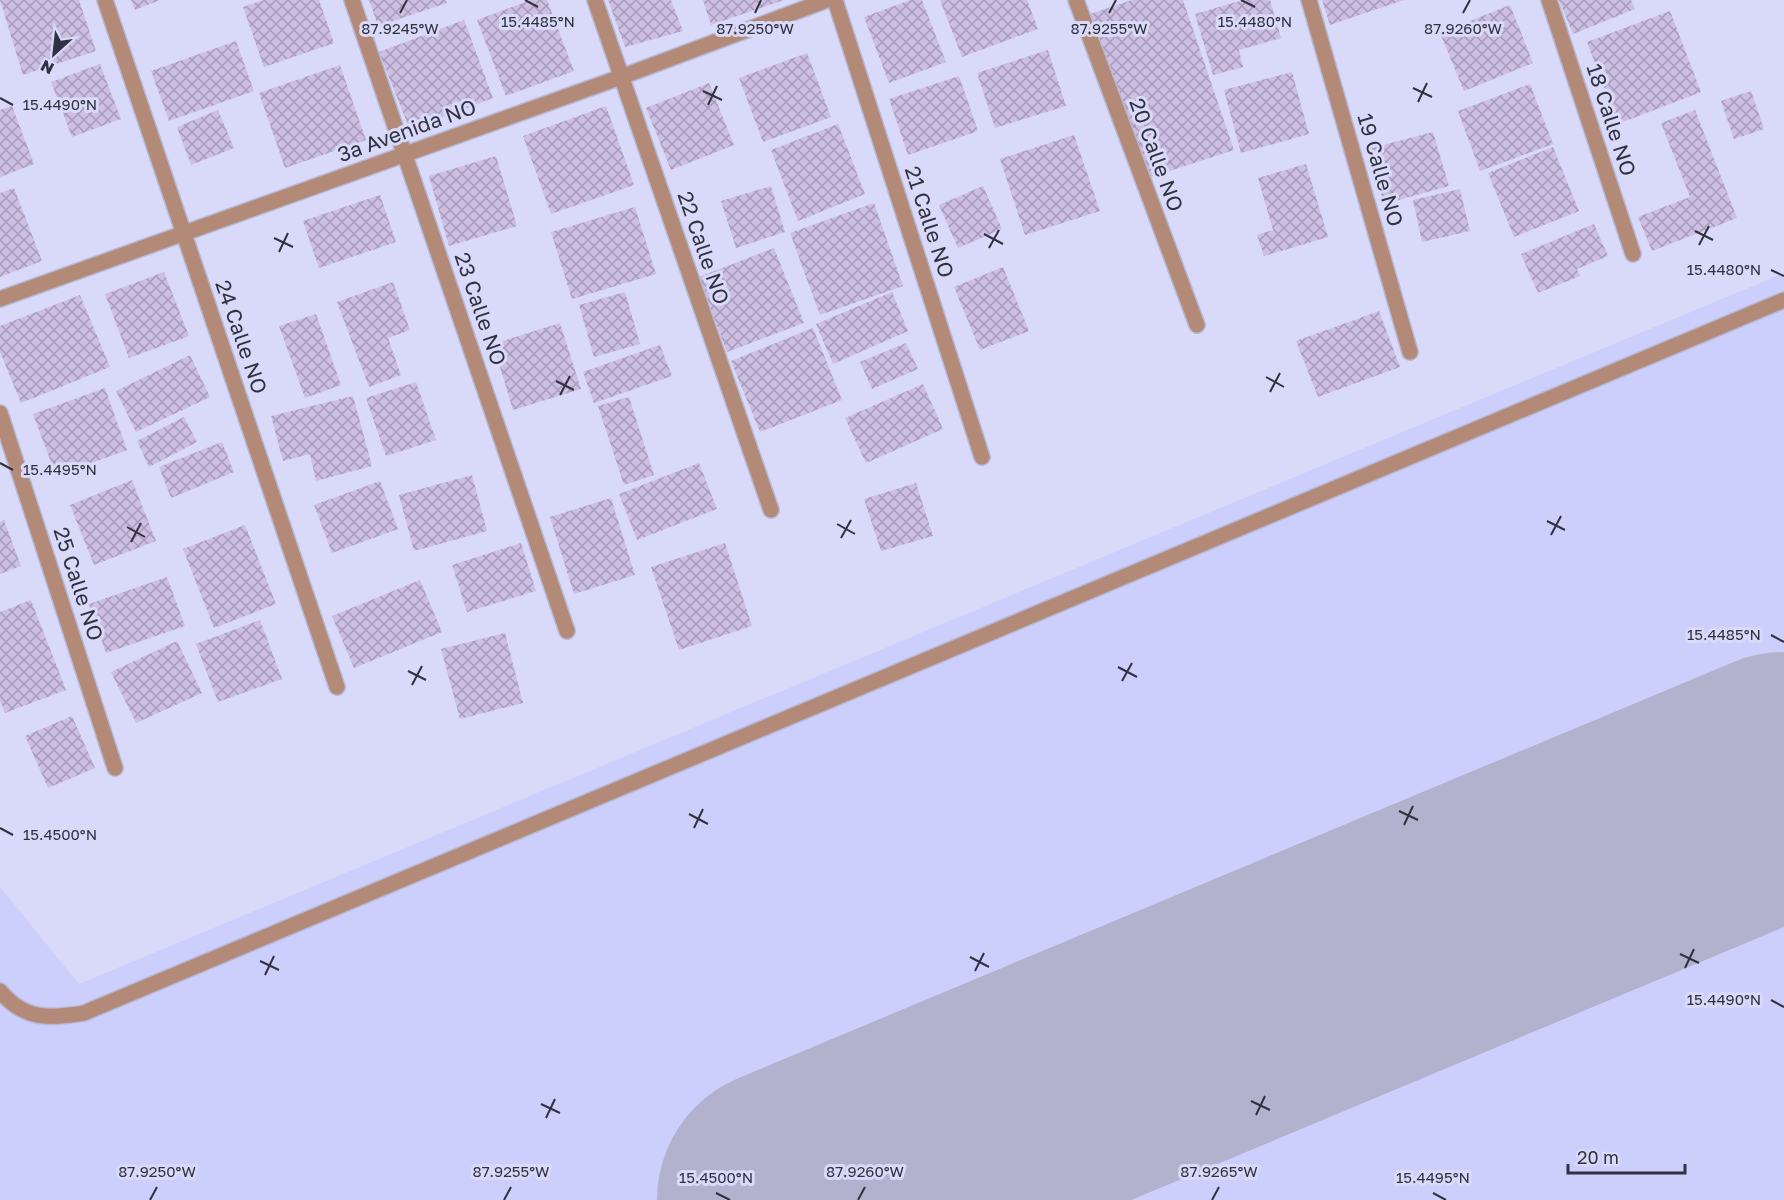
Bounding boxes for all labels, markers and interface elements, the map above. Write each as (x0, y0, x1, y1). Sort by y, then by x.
text: 15.4485°N (501, 12, 575, 30)
text: 15.4480°N (1218, 12, 1292, 30)
text: 87.9245°W (361, 19, 439, 37)
text: 87.9250°W (716, 19, 794, 37)
text: 87.9255°W (1070, 19, 1148, 37)
text: 87.9260°W (1424, 19, 1502, 37)
north arrow (24, 24, 84, 84)
text: N (37, 56, 57, 79)
street label: 18 Calle NO (1582, 60, 1642, 179)
street label: 3a Avenida NO (334, 93, 480, 167)
street label: 20 Calle NO (1124, 94, 1189, 215)
text: 15.4490°N (23, 95, 97, 113)
street label: 19 Calle NO (1352, 110, 1410, 229)
street label: 21 Calle NO (900, 163, 960, 281)
street label: 22 Calle NO (672, 188, 735, 308)
street label: 23 Calle NO (449, 249, 512, 369)
text: 15.4480°N (1687, 260, 1761, 278)
street label: 24 Calle NO (210, 276, 274, 397)
text: 15.4495°N (23, 460, 97, 478)
street label: 25 Calle NO (48, 524, 110, 644)
text: 15.4485°N (1687, 625, 1761, 643)
text: 15.4500°N (23, 825, 97, 843)
text: 15.4490°N (1687, 990, 1761, 1008)
scale bar (1568, 1137, 1685, 1175)
text: 20 m (1577, 1146, 1619, 1168)
text: 87.9250°W (118, 1162, 196, 1180)
text: 87.9255°W (472, 1162, 550, 1180)
text: 87.9260°W (826, 1162, 904, 1180)
text: 87.9265°W (1180, 1162, 1258, 1180)
text: 15.4500°N (679, 1168, 753, 1186)
text: 15.4495°N (1396, 1168, 1470, 1186)

